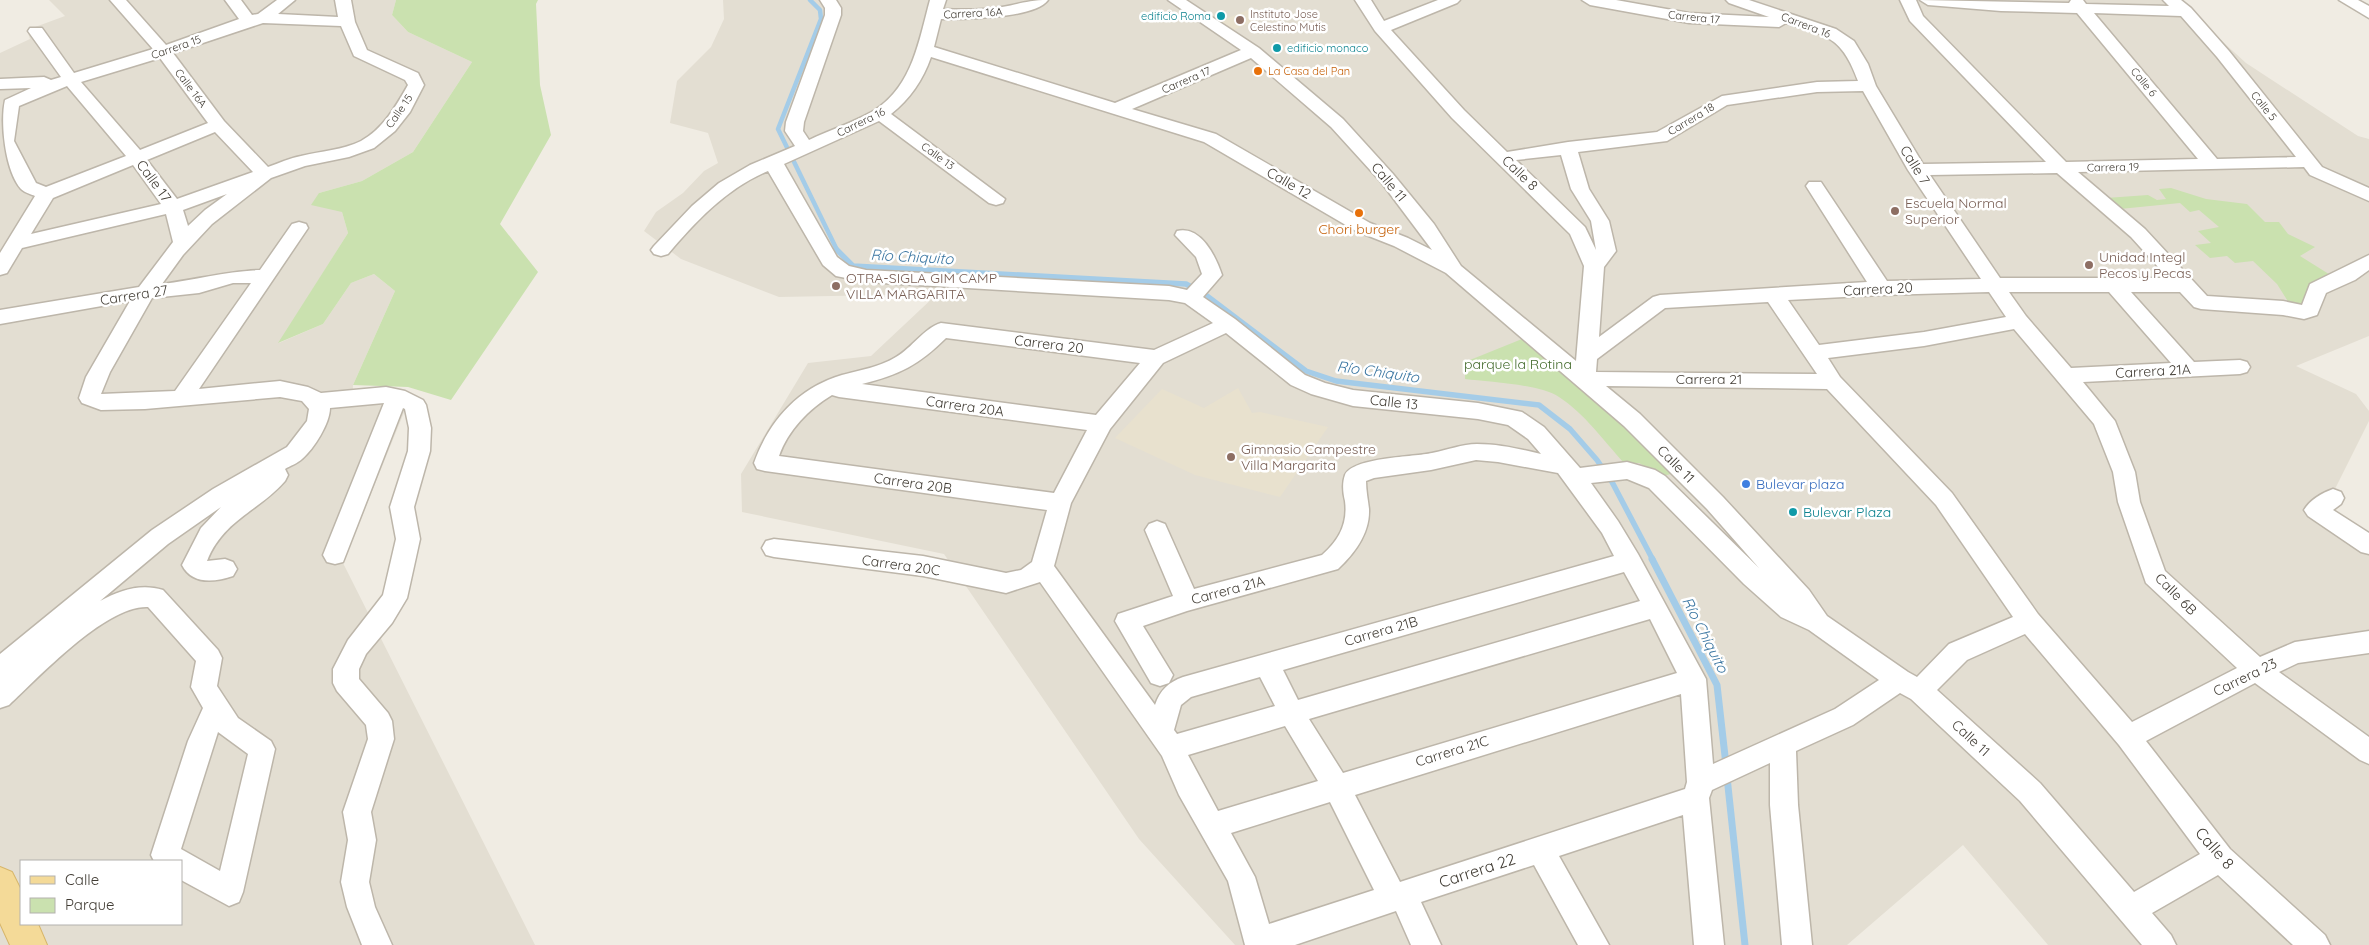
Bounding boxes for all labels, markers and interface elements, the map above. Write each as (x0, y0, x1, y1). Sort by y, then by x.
street label: Carrera 16A (943, 4, 1003, 22)
place label: Instituto Jose Celestino Mutis (1250, 7, 1326, 34)
street label: Carrera 17 (1668, 7, 1721, 27)
place label: edificio Roma (1141, 9, 1211, 23)
street label: Carrera 16 (1779, 9, 1833, 41)
marker: edificio Roma (1215, 10, 1227, 22)
marker: Instituto Jose Celestino Mutis (1234, 14, 1246, 26)
street label: Carrera 15 (149, 32, 203, 62)
place label: edificio monaco (1287, 41, 1369, 55)
marker: edificio monaco (1271, 42, 1283, 54)
street label: Carrera 17 (1159, 63, 1213, 97)
place label: La Casa del Pan (1268, 64, 1350, 78)
marker: La Casa del Pan (1252, 65, 1264, 77)
street label: Calle 6 (2128, 65, 2160, 100)
street label: Calle 16A (172, 66, 210, 110)
street label: Calle 5 (2248, 88, 2280, 124)
street label: Calle 15 (382, 91, 416, 131)
street label: Carrera 18 (1665, 100, 1717, 138)
street label: Carrera 16 (835, 104, 888, 140)
street label: Calle 13 (919, 139, 958, 173)
street label: Calle 7 (1896, 142, 1934, 188)
street label: Calle 8 (1498, 152, 1542, 194)
street label: Calle 17 (133, 156, 175, 206)
street label: Calle 11 (1367, 159, 1411, 205)
street label: Carrera 19 (2087, 160, 2139, 174)
street label: Calle 12 (1263, 163, 1315, 203)
place label: Escuela Normal Superior (1905, 194, 2007, 228)
marker: Escuela Normal Superior (1889, 205, 1901, 217)
marker: Chori burger (1353, 207, 1365, 219)
place label: Chori burger (1318, 220, 1400, 238)
water label: Río Chiquito (870, 245, 955, 268)
place label: Unidad Integl Pecos y Pecas (2099, 248, 2191, 282)
marker: Unidad Integl Pecos y Pecas (2083, 259, 2095, 271)
place label: OTRA-SIGLA GIM CAMP VILLA MARGARITA (846, 269, 997, 303)
street label: Carrera 20 (1843, 278, 1913, 300)
marker: OTRA-SIGLA GIM CAMP VILLA MARGARITA (830, 280, 842, 292)
street label: Carrera 27 (99, 281, 169, 309)
street label: Carrera 20 (1013, 331, 1085, 357)
park label: parque la Rotina (1464, 355, 1572, 373)
water label: Río Chiquito (1336, 356, 1421, 387)
street label: Carrera 21A (2115, 360, 2191, 382)
street label: Carrera 21 (1676, 370, 1742, 388)
street label: Calle 13 (1369, 391, 1419, 413)
street label: Carrera 20A (925, 392, 1005, 420)
place label: Gimnasio Campestre Villa Margarita (1241, 440, 1376, 474)
street label: Calle 11 (1653, 441, 1699, 487)
marker: Gimnasio Campestre Villa Margarita (1225, 451, 1237, 463)
street label: Carrera 20B (873, 469, 953, 497)
place label: Bulevar plaza (1756, 475, 1844, 493)
marker: Bulevar plaza (1740, 478, 1752, 490)
place label: Bulevar Plaza (1803, 503, 1891, 521)
marker: Bulevar Plaza (1787, 506, 1799, 518)
street label: Carrera 20C (861, 551, 941, 579)
street label: Calle 6B (2151, 569, 2201, 619)
street label: Carrera 21A (1189, 572, 1267, 608)
water label: Río Chiquito (1678, 594, 1733, 677)
street label: Carrera 21B (1342, 612, 1420, 650)
street label: Carrera 23 (2210, 654, 2280, 700)
street label: Calle 11 (1948, 716, 1994, 760)
street label: Carrera 21C (1413, 731, 1491, 771)
street label: Calle 8 (2191, 823, 2239, 873)
street label: Carrera 22 (1436, 848, 1518, 892)
legend (20, 860, 182, 925)
text: Calle (65, 870, 99, 889)
text: Parque (65, 895, 115, 914)

